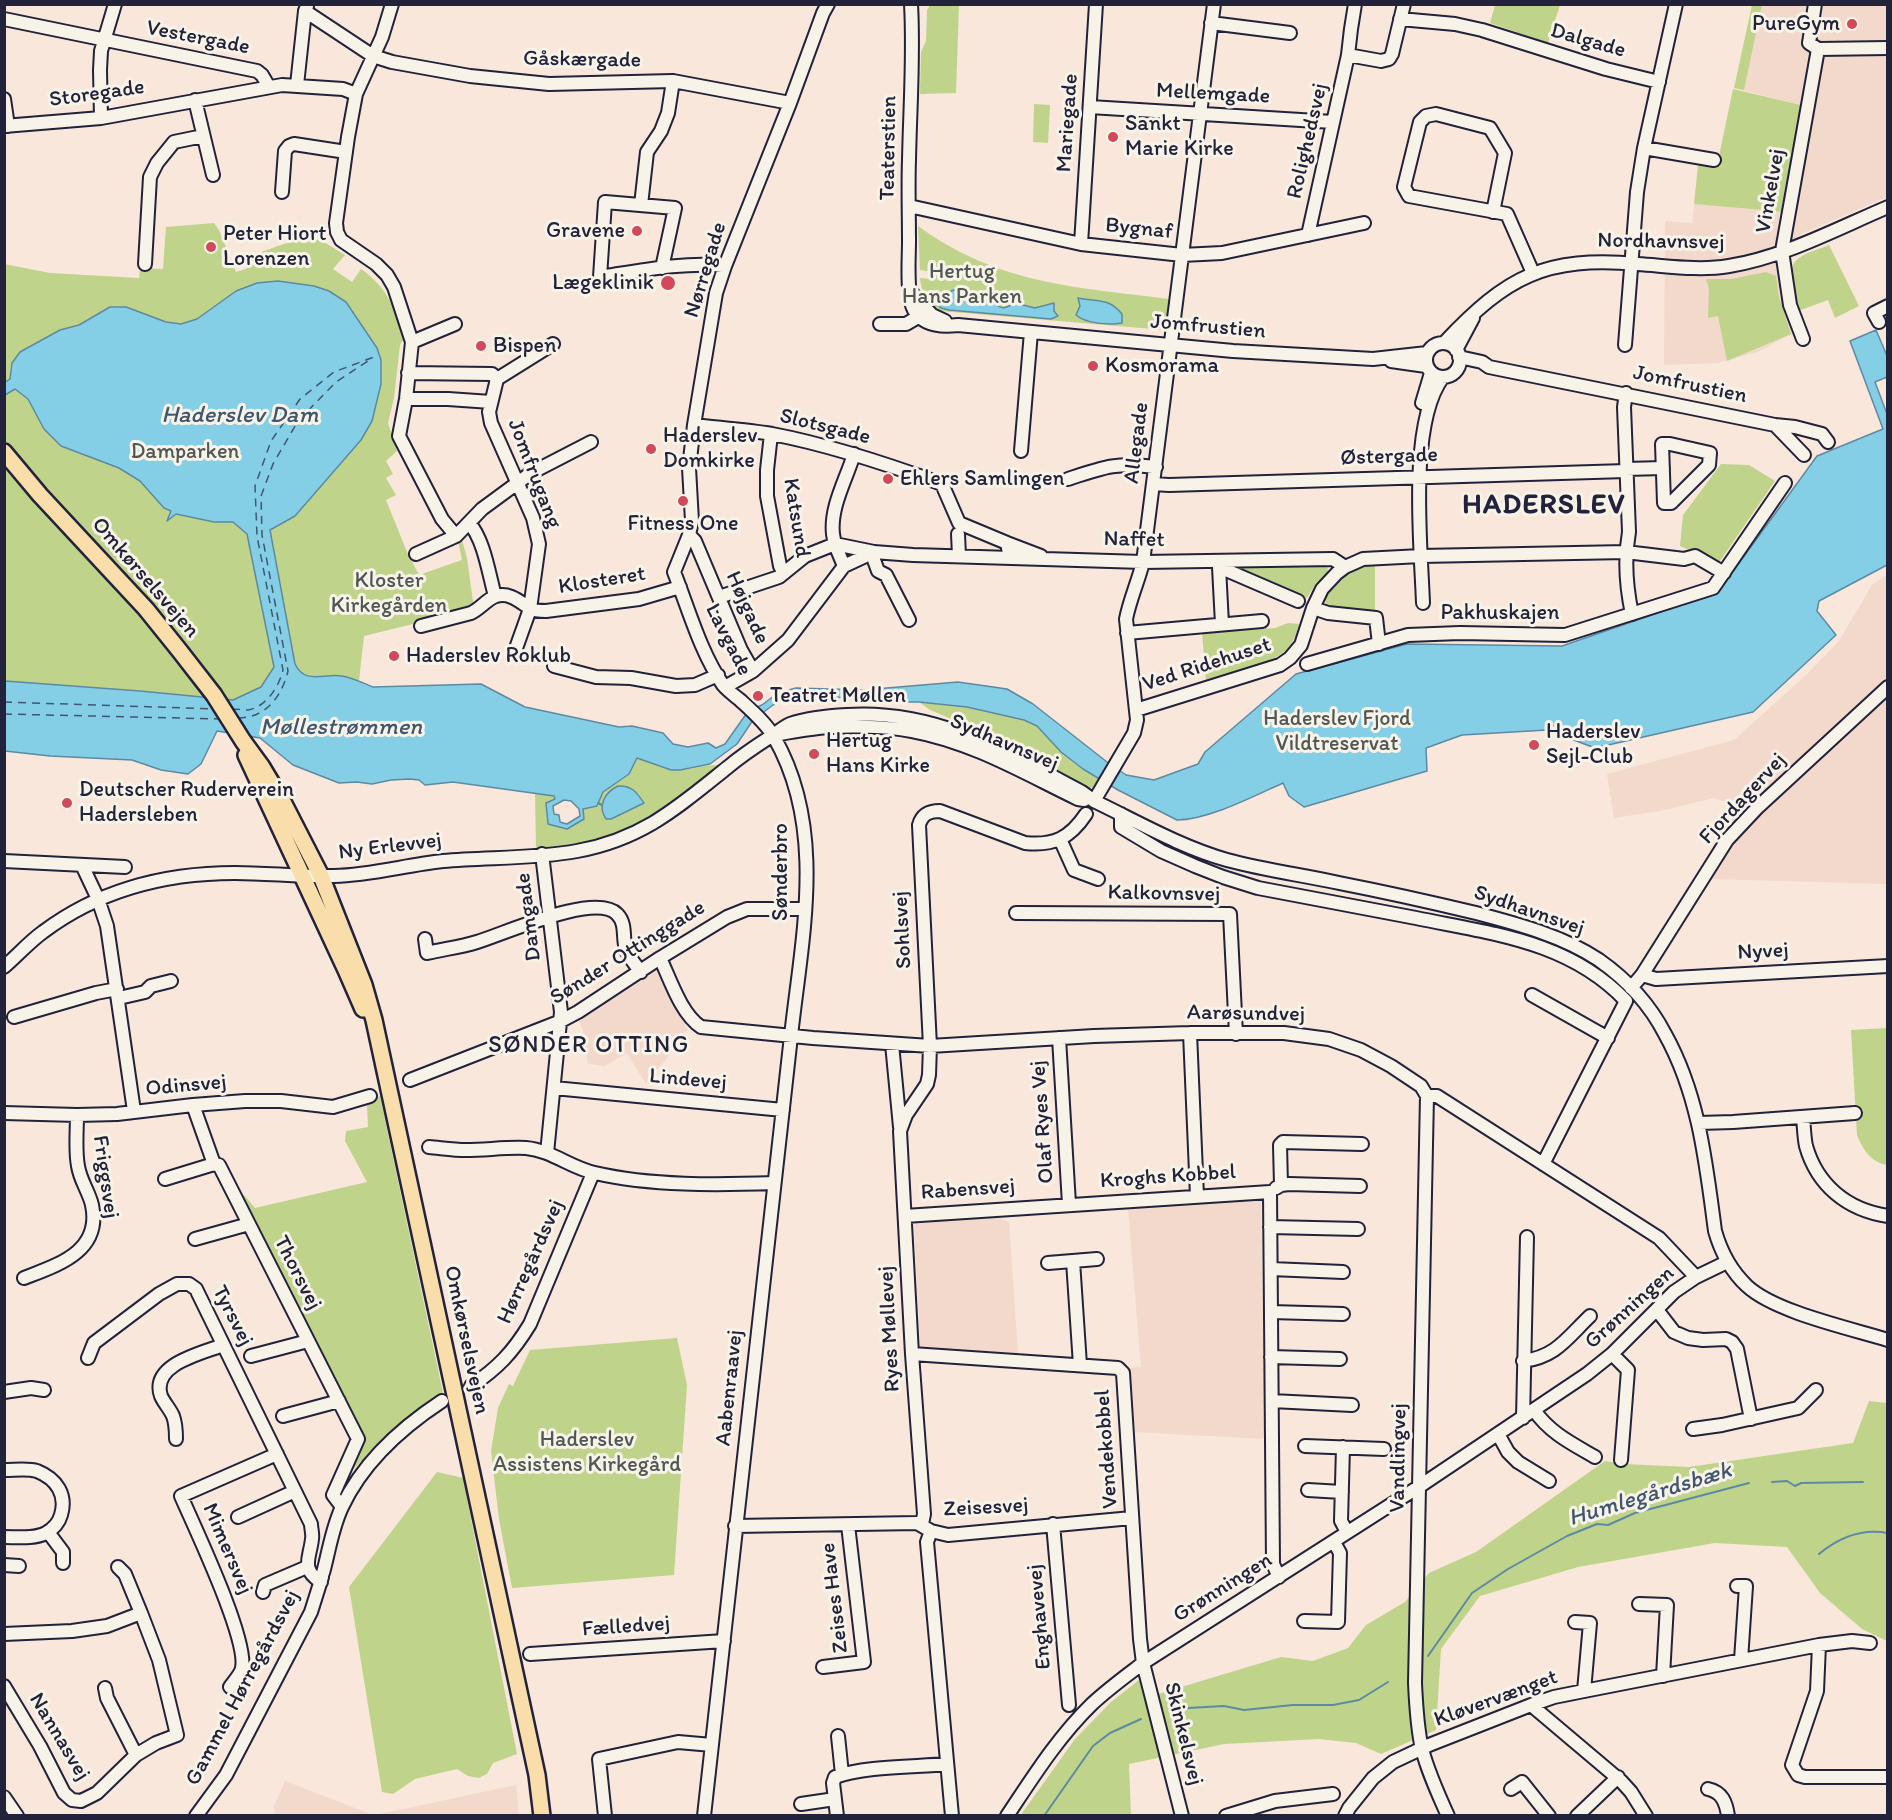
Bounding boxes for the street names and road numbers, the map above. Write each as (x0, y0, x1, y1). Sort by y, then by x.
street label: Vestergade (144, 15, 252, 61)
street label: Dalgade (1547, 18, 1629, 64)
street label: Gåskærgade (523, 46, 641, 74)
street label: Mariegade (1051, 73, 1085, 173)
street label: Storegade (48, 74, 146, 114)
street label: Mellemgade (1155, 78, 1271, 110)
street label: Rolighedsvej (1282, 81, 1334, 201)
street label: Teaterstien (875, 95, 903, 201)
street label: Vinkelvej (1751, 147, 1791, 235)
street label: Bygnaf (1104, 212, 1174, 246)
street label: Nørregade (679, 219, 733, 321)
street label: Nordhavnsvej (1597, 228, 1725, 256)
street label: Jomfrustien (1149, 309, 1267, 345)
street label: Jomfrustien (1631, 360, 1749, 410)
street label: Allegade (1119, 401, 1155, 485)
street label: Slotsgade (777, 403, 873, 451)
street label: Jomfrugang (501, 416, 567, 532)
street label: Østergade (1340, 442, 1438, 472)
street label: Katsund (777, 476, 815, 560)
street label: Omkørselsvejen (85, 512, 205, 644)
street label: Naffet (1103, 526, 1165, 554)
street label: Klosteret (557, 561, 647, 601)
street label: Højgade (719, 567, 775, 649)
street label: Lavgade (699, 600, 757, 680)
street label: Pakhuskajen (1440, 600, 1560, 626)
street label: Ved Ridehuset (1140, 632, 1274, 698)
street label: Sydhavnsvej (946, 708, 1062, 778)
street label: Fjordagervej (1694, 748, 1792, 850)
street label: Sønderbro (768, 823, 794, 921)
street label: Ny Erlevvej (337, 828, 443, 866)
street label: Damgade (510, 871, 548, 963)
street label: Kalkovnsvej (1107, 880, 1221, 908)
street label: Sydhavnsvej (1470, 880, 1588, 942)
street label: Sohlsvej (888, 891, 918, 969)
street label: Sønder Ottinggade (546, 895, 710, 1011)
street label: Nyvej (1737, 937, 1789, 967)
street label: Aarøsundvej (1187, 1000, 1305, 1028)
street label: Olaf Ryes Vej (1026, 1059, 1060, 1185)
street label: Lindevej (648, 1063, 728, 1097)
street label: Odinsvej (144, 1069, 228, 1103)
street label: Friggsvej (86, 1134, 124, 1220)
street label: Kroghs Kobbel (1099, 1159, 1237, 1195)
street label: Rabensvej (920, 1174, 1016, 1206)
street label: Hørregårdsvej (492, 1196, 570, 1328)
street label: Thorsvej (267, 1231, 327, 1315)
street label: Grønningen (1580, 1261, 1680, 1355)
street label: Omkørselsvejen (437, 1263, 495, 1417)
street label: Ryes Møllevej (874, 1265, 906, 1393)
street label: Tyrsvej (206, 1281, 258, 1351)
street label: Aabenraavej (711, 1329, 749, 1447)
street label: Vendekobbel (1090, 1389, 1124, 1509)
street label: Vandlingvej (1385, 1403, 1413, 1513)
street label: Zeisesvej (943, 1493, 1029, 1523)
street label: Mimersvej (196, 1500, 258, 1598)
street label: Zeises Have (815, 1541, 855, 1655)
street label: Grønningen (1169, 1547, 1277, 1629)
street label: Enghavevej (1022, 1563, 1058, 1671)
street label: Gammel Hørregårdsvej (180, 1586, 306, 1790)
street label: Fælledvej (581, 1611, 671, 1643)
street label: Kløvervænget (1431, 1664, 1561, 1734)
street label: Skinkelsvej (1157, 1680, 1209, 1788)
street label: Nannasvej (23, 1688, 95, 1786)

